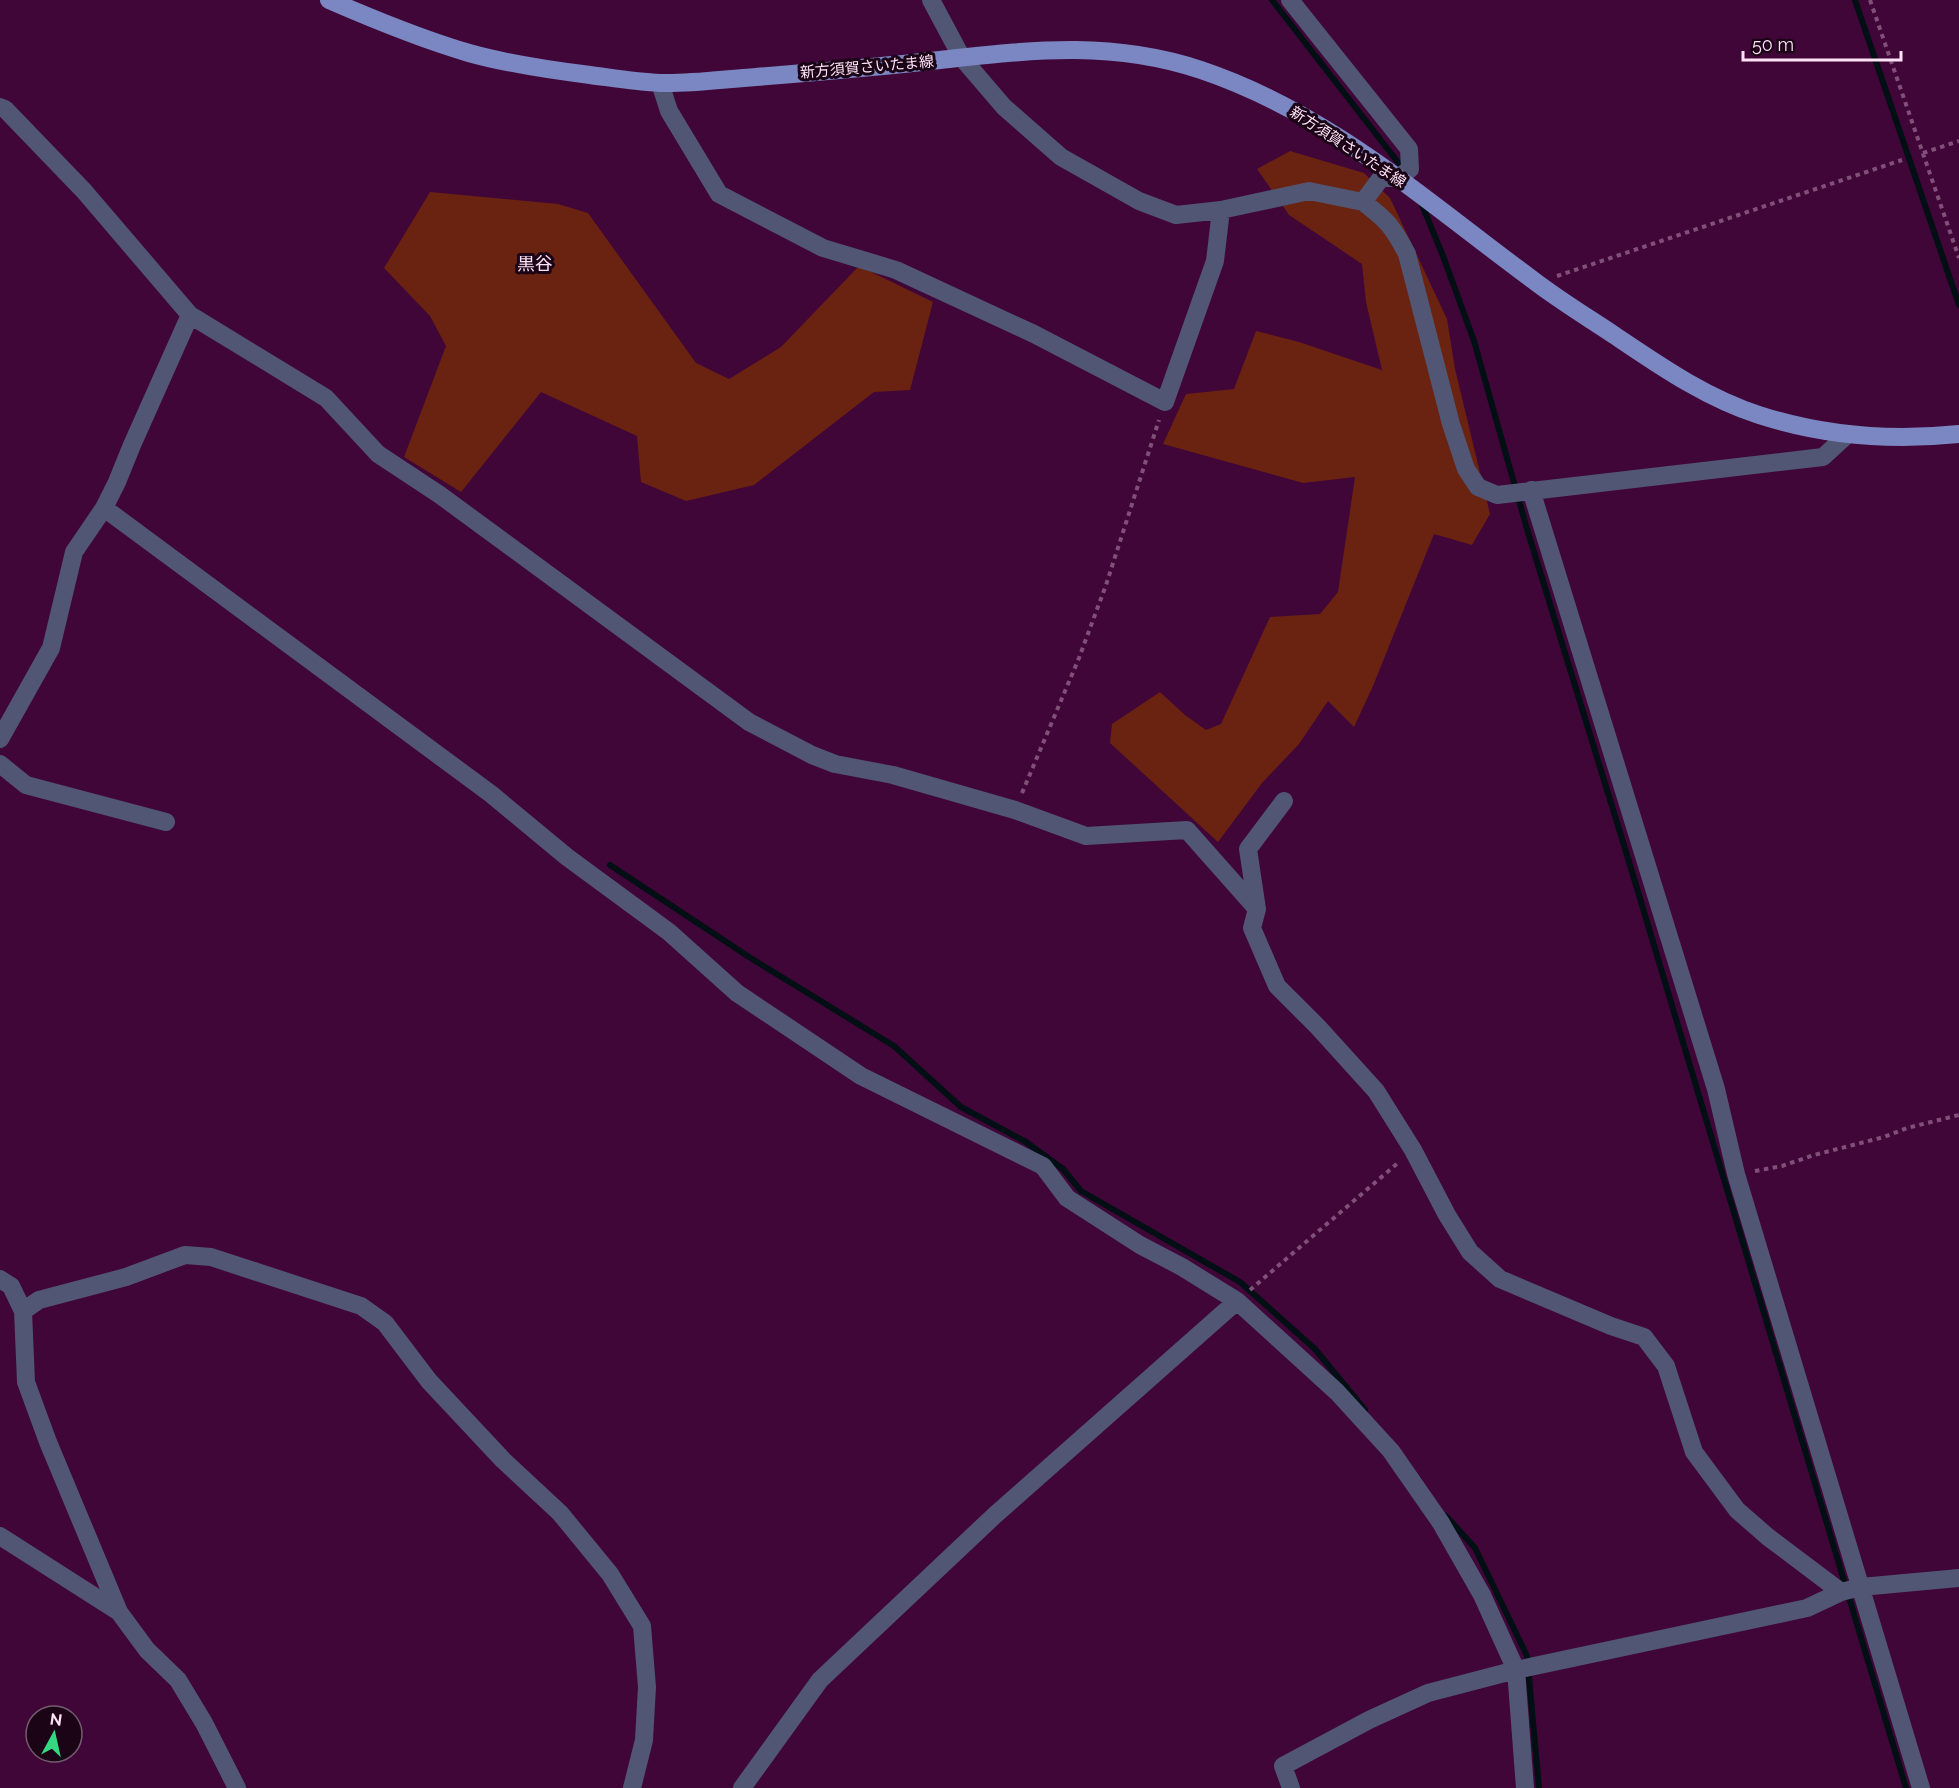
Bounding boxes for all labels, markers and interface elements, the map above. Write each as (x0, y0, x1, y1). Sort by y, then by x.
scale bar (1743, 24, 1900, 62)
text: 50 m (1752, 34, 1794, 55)
street label: 新方須賀さいたま線 (799, 52, 935, 82)
street label: 新方須賀さいたま線 (1287, 103, 1409, 191)
district label: 黒谷 (517, 253, 553, 274)
north arrow (24, 1704, 84, 1764)
text: N (49, 1709, 63, 1730)

